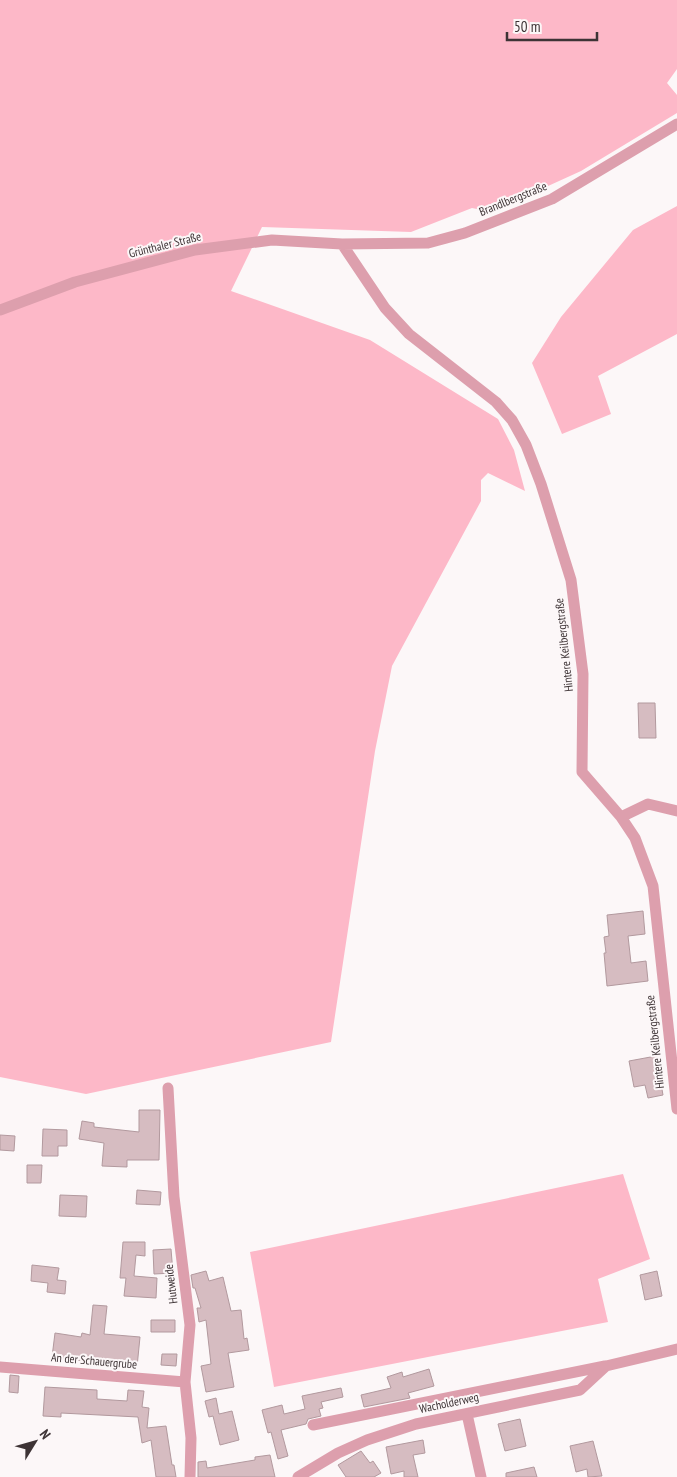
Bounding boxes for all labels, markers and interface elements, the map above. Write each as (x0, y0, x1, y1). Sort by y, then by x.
scale bar (507, 10, 597, 42)
text: 50 m (514, 17, 540, 36)
street label: Brandlbergstraße (477, 178, 549, 219)
street label: Grünthaler Straße (127, 228, 203, 261)
street label: Hintere Keilbergstraße (551, 598, 576, 693)
street label: Hintere Keilbergstraße (642, 995, 667, 1090)
street label: Hutweide (161, 1263, 180, 1305)
street label: An der Schauergrube (50, 1349, 138, 1372)
street label: Wacholderweg (418, 1389, 480, 1416)
north arrow (10, 1417, 60, 1467)
text: N (36, 1426, 55, 1443)

